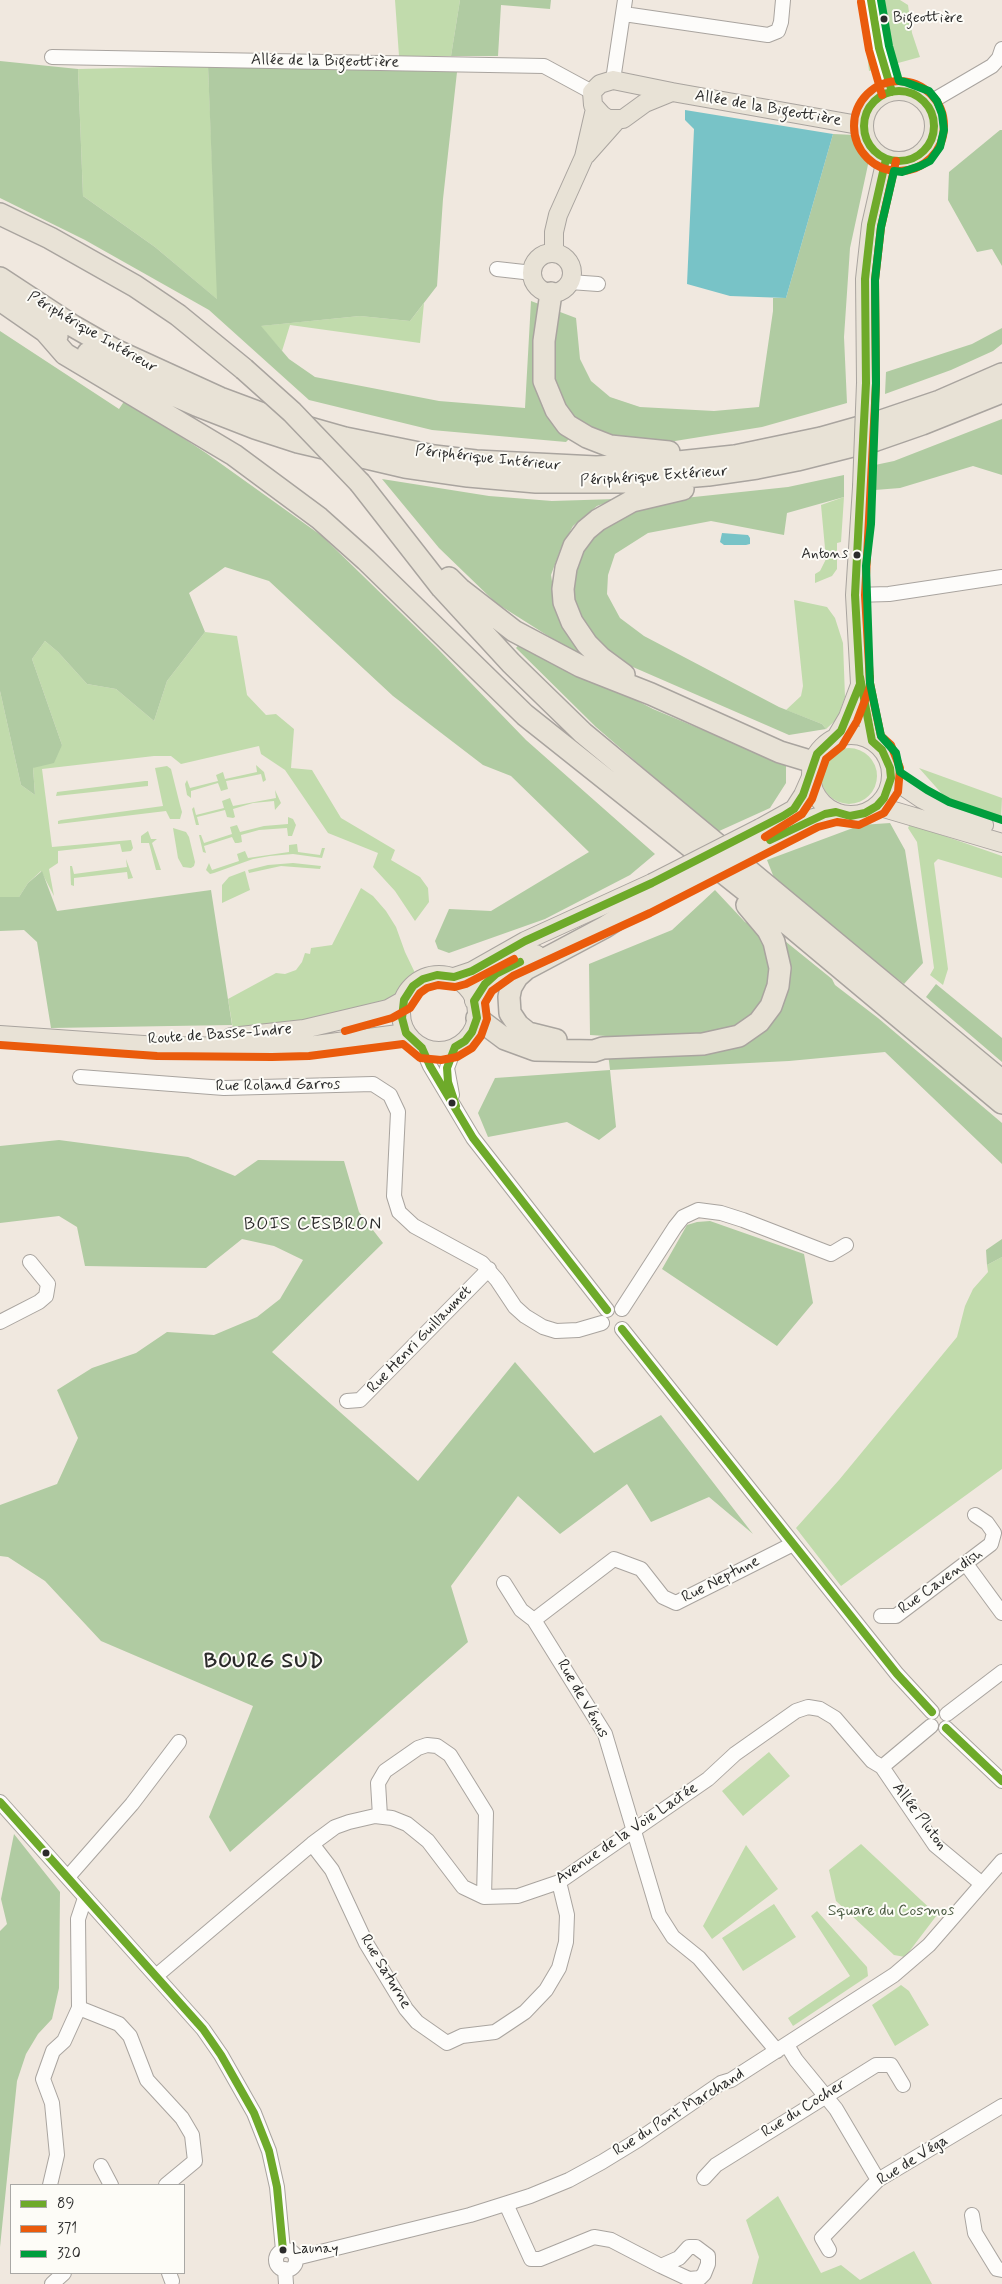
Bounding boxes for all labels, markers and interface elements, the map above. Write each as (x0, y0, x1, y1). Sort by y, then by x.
place label: Bigeottière (893, 10, 963, 28)
marker: Bigeottière (879, 14, 889, 24)
street label: Allée de la Bigeottière (251, 51, 399, 73)
street label: Allée de la Bigeottière (693, 87, 843, 131)
street label: Périphérique Intérieur (24, 288, 160, 378)
street label: Périphérique Intérieur (414, 442, 562, 476)
street label: Périphérique Extérieur (579, 462, 729, 492)
place label: Antons (801, 546, 848, 564)
marker: Antons (852, 550, 862, 560)
street label: Route de Basse-Indre (147, 1020, 293, 1050)
street label: Rue Roland Garros (216, 1075, 340, 1097)
unlabelled marker (447, 1098, 457, 1108)
district label: BOIS CESBRON (242, 1214, 384, 1236)
street label: Rue Henri Guillaumet (364, 1282, 476, 1398)
street label: Rue Cavendish (895, 1545, 987, 1619)
street label: Rue Neptune (679, 1552, 763, 1608)
district label: BOURG SUD (203, 1650, 325, 1676)
street label: Rue de Vénus (552, 1656, 612, 1742)
street label: Avenue de la Voie Lactée (552, 1779, 702, 1889)
street label: Allée Pluton (887, 1779, 951, 1855)
unlabelled marker (41, 1848, 51, 1858)
park label: Square du Cosmos (828, 1902, 954, 1922)
street label: Rue Saturne (355, 1931, 415, 2013)
street label: Rue du Pont Marchand (610, 2065, 748, 2161)
street label: Rue du Cocher (758, 2076, 850, 2142)
street label: Rue de Véga (874, 2132, 952, 2190)
legend (10, 2184, 185, 2274)
text: 89 (57, 2194, 74, 2214)
text: 371 (57, 2219, 77, 2239)
place label: Launay (292, 2241, 338, 2259)
text: 320 (57, 2244, 81, 2264)
marker: Launay (278, 2245, 288, 2255)

